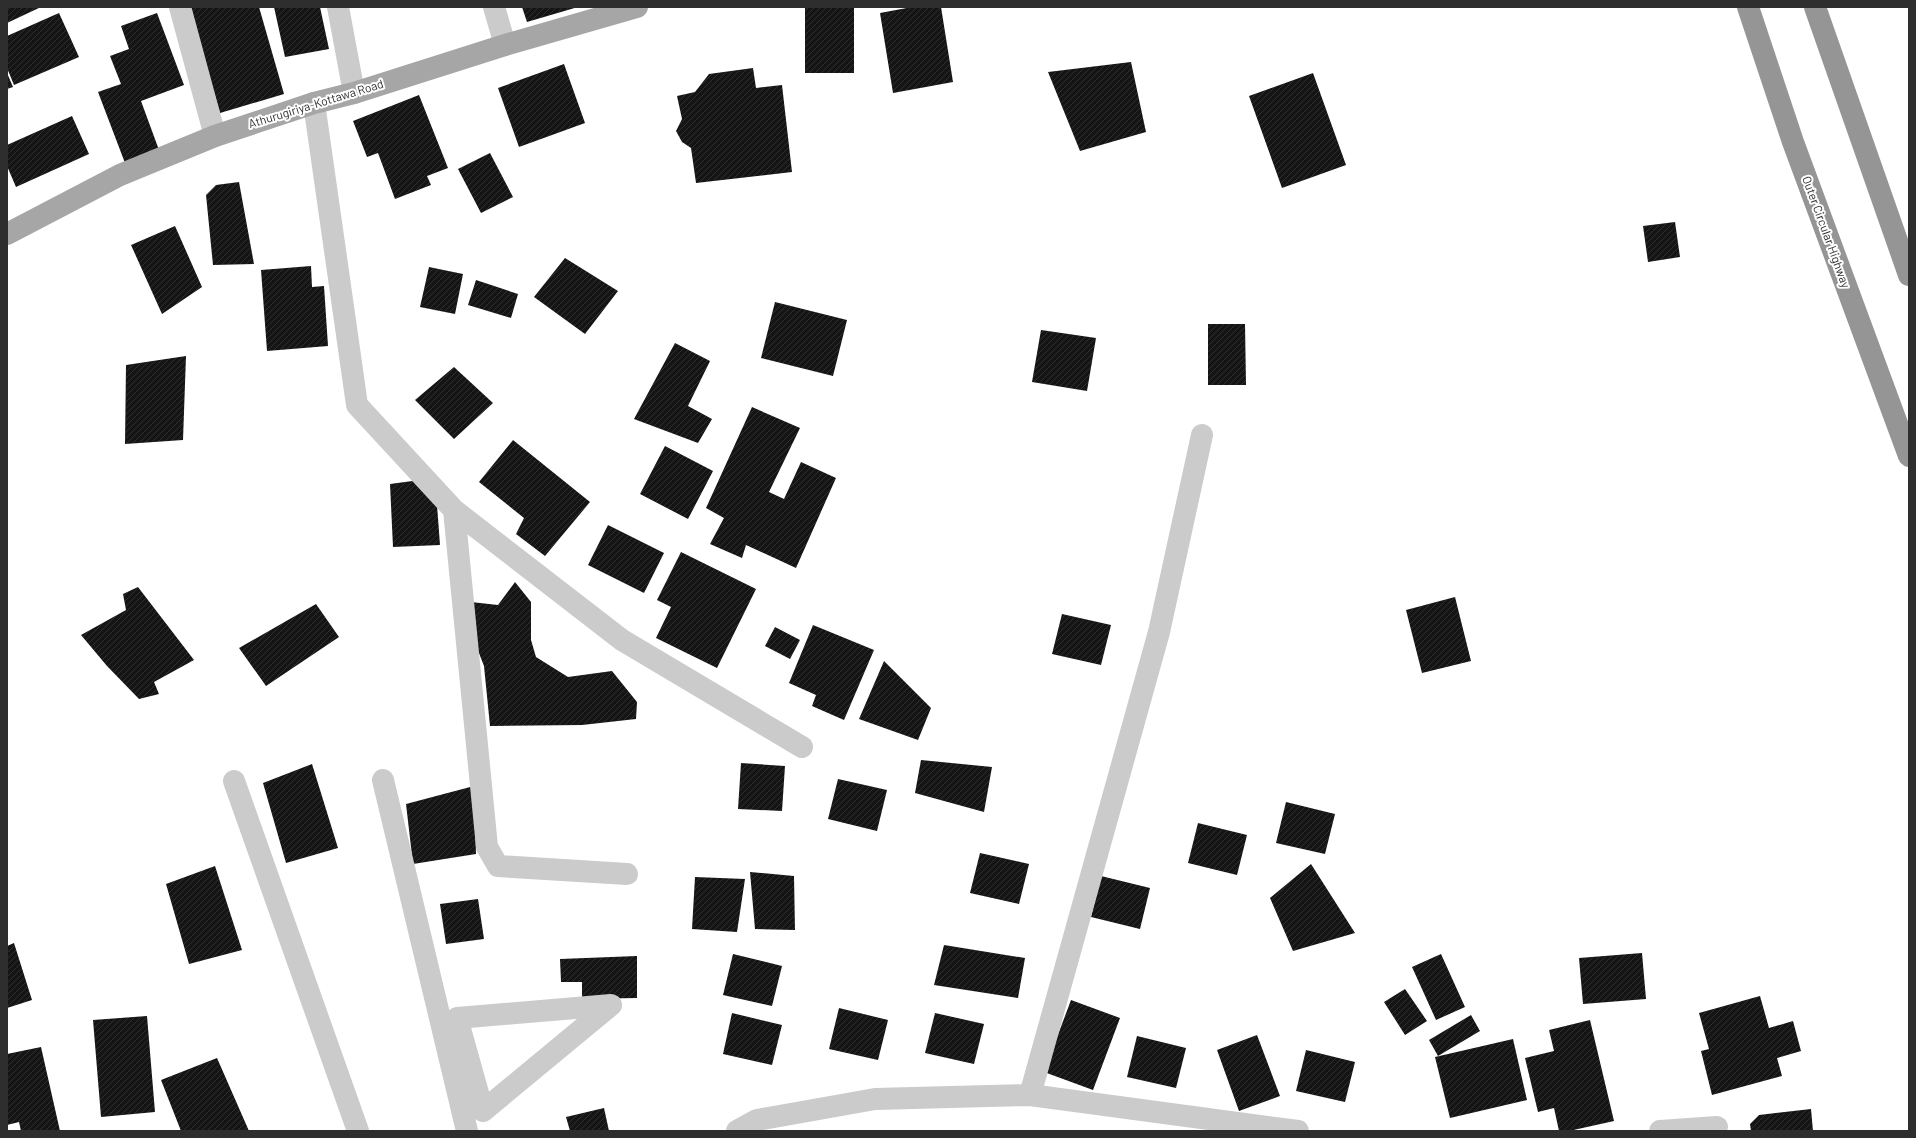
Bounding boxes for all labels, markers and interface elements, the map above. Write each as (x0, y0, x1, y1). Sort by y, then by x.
street label: Athurugiriya-Kottawa Road (247, 76, 385, 130)
street label: Outer Circular Highway (1800, 174, 1854, 290)

